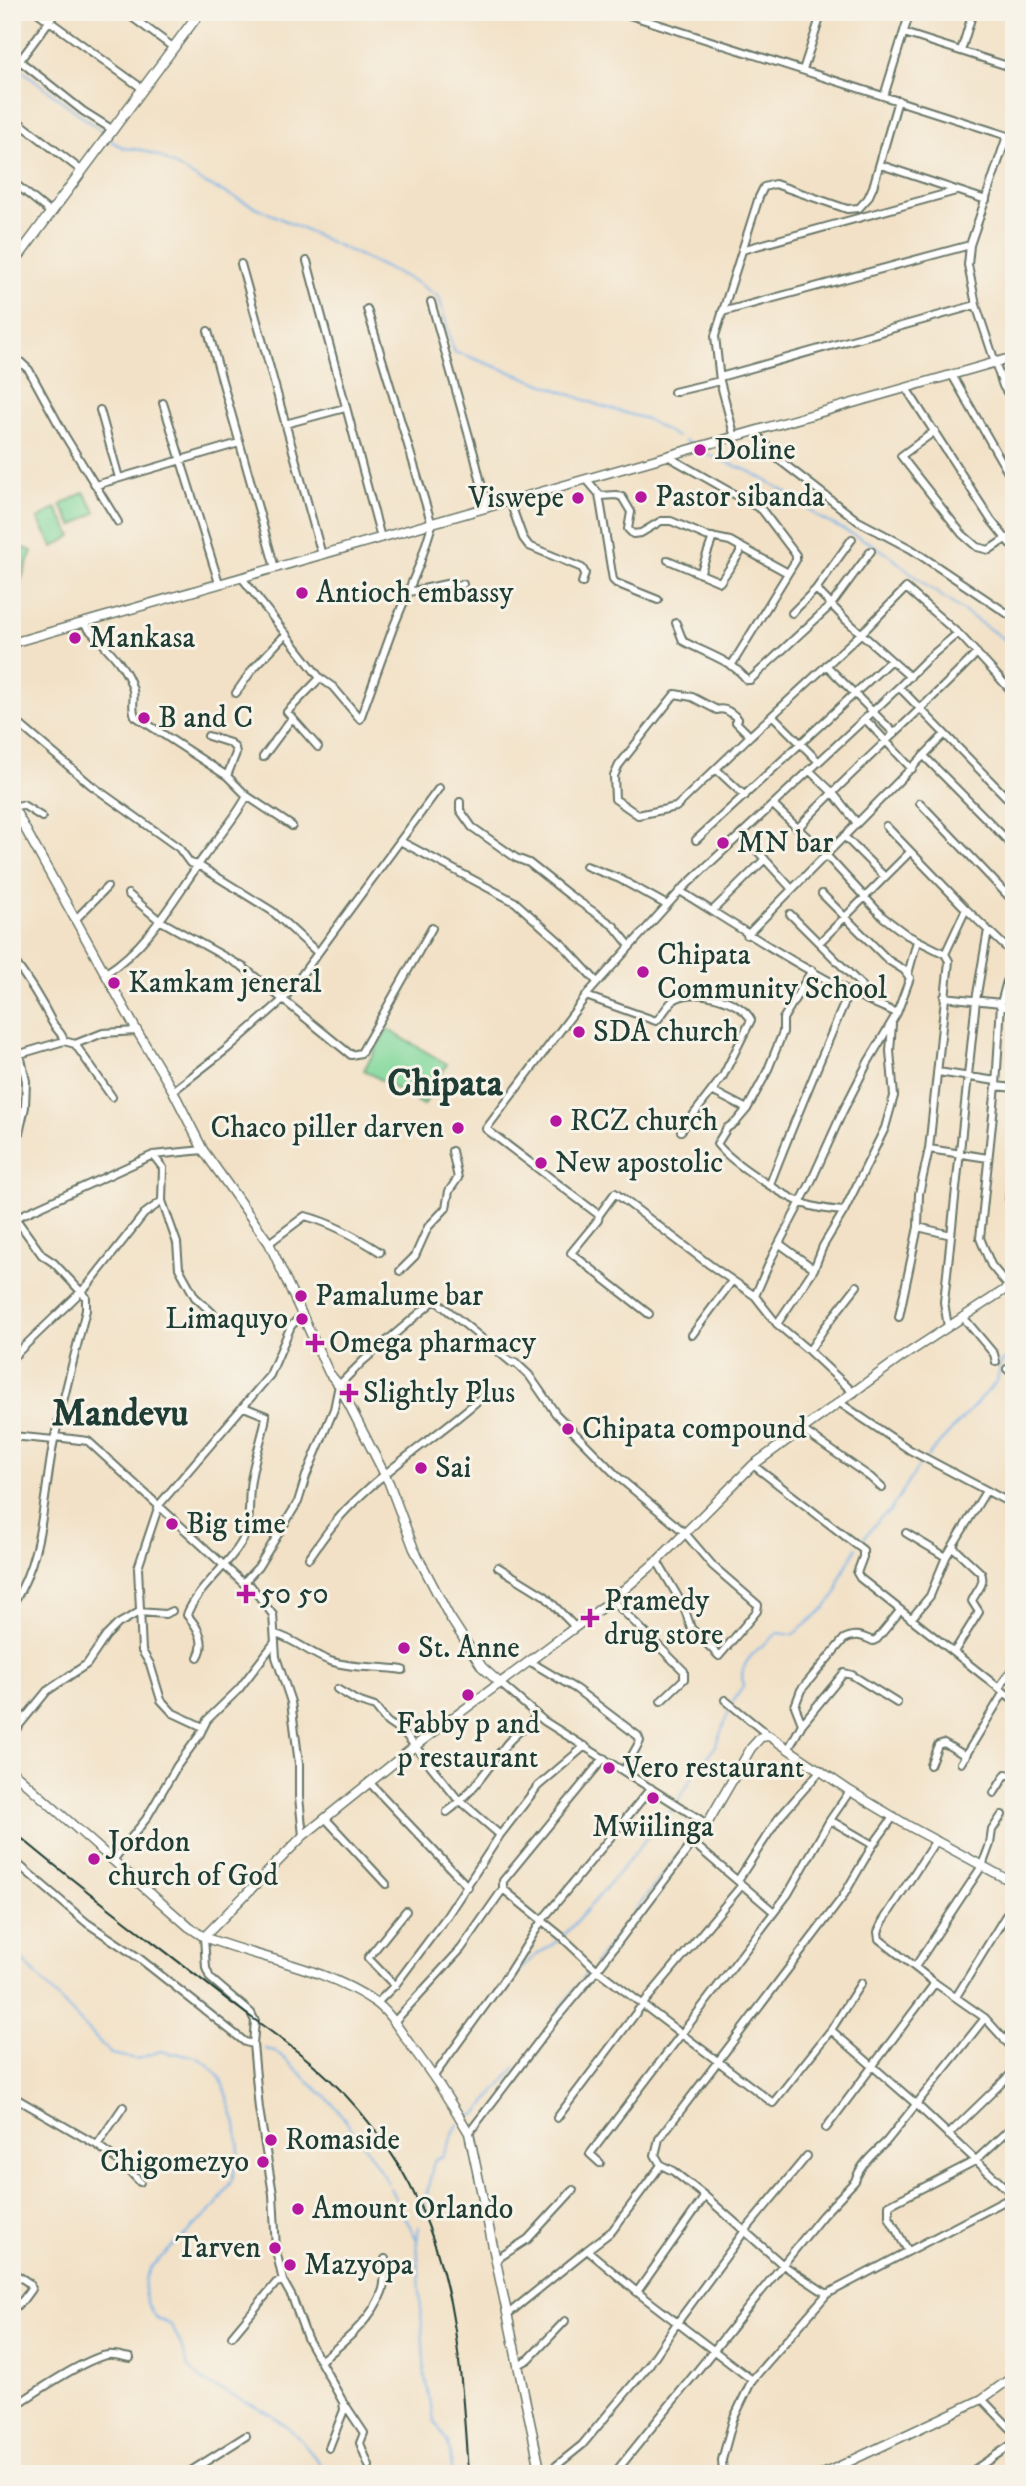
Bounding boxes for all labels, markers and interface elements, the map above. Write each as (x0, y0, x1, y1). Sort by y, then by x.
place label: Doline (714, 432, 796, 469)
marker: Doline (692, 442, 708, 458)
place label: Pastor sibanda (655, 479, 825, 516)
place label: Viswepe (467, 480, 564, 517)
marker: Pastor sibanda (633, 489, 649, 505)
marker: Viswepe (570, 490, 586, 506)
place label: Antioch embassy (316, 575, 514, 612)
marker: Antioch embassy (294, 585, 310, 601)
place label: Mankasa (89, 620, 195, 657)
marker: Mankasa (67, 630, 83, 646)
place label: B and C (158, 700, 253, 737)
marker: B and C (136, 710, 152, 726)
place label: MN bar (737, 825, 833, 862)
marker: MN bar (715, 835, 731, 851)
place label: Chipata Community School (657, 937, 887, 1008)
marker: Chipata Community School (635, 964, 651, 980)
place label: Kamkam jeneral (128, 965, 322, 1002)
marker: Kamkam jeneral (106, 975, 122, 991)
place label: SDA church (593, 1014, 739, 1051)
marker: SDA church (571, 1024, 587, 1040)
district label: Chipata (387, 1061, 504, 1108)
place label: RCZ church (570, 1103, 718, 1140)
place label: Chaco piller darven (210, 1110, 444, 1147)
marker: RCZ church (548, 1113, 564, 1129)
marker: Chaco piller darven (450, 1120, 466, 1136)
place label: New apostolic (555, 1145, 723, 1182)
marker: New apostolic (533, 1155, 549, 1171)
place label: Pamalume bar (315, 1278, 483, 1315)
marker: Pamalume bar (293, 1288, 309, 1304)
place label: Limaquyo (165, 1301, 288, 1338)
marker: Limaquyo (294, 1311, 310, 1327)
place label: Omega pharmacy (329, 1325, 537, 1362)
marker: Omega pharmacy (307, 1335, 323, 1351)
place label: Slightly Plus (363, 1375, 515, 1412)
marker: Slightly Plus (341, 1385, 357, 1401)
district label: Mandevu (52, 1391, 188, 1438)
place label: Chipata compound (582, 1411, 807, 1448)
marker: Chipata compound (560, 1421, 576, 1437)
place label: Sai (435, 1450, 471, 1487)
marker: Sai (413, 1460, 429, 1476)
place label: Big time (186, 1506, 286, 1543)
marker: Big time (164, 1516, 180, 1532)
place label: 50 50 (260, 1576, 329, 1613)
place label: Pramedy drug store (604, 1583, 723, 1654)
marker: 50 50 (238, 1586, 254, 1602)
marker: Pramedy drug store (582, 1610, 598, 1626)
place label: St. Anne (418, 1630, 520, 1667)
marker: St. Anne (396, 1640, 412, 1656)
marker: Fabby p and p restaurant (460, 1687, 476, 1703)
place label: Fabby p and p restaurant (396, 1706, 540, 1777)
place label: Vero restaurant (622, 1750, 804, 1787)
marker: Vero restaurant (601, 1760, 617, 1776)
marker: Mwiilinga (645, 1790, 661, 1806)
place label: Mwiilinga (592, 1809, 714, 1846)
place label: Jordon church of God (105, 1824, 278, 1895)
marker: Jordon church of God (86, 1851, 102, 1867)
place label: Romaside (285, 2122, 400, 2159)
marker: Romaside (263, 2132, 279, 2148)
place label: Chigomezyo (100, 2144, 249, 2181)
marker: Chigomezyo (255, 2154, 271, 2170)
place label: Amount Orlando (312, 2191, 513, 2228)
marker: Amount Orlando (290, 2201, 306, 2217)
place label: Tarven (175, 2230, 261, 2267)
marker: Tarven (267, 2240, 283, 2256)
place label: Mazyopa (304, 2247, 414, 2284)
marker: Mazyopa (282, 2257, 298, 2273)

